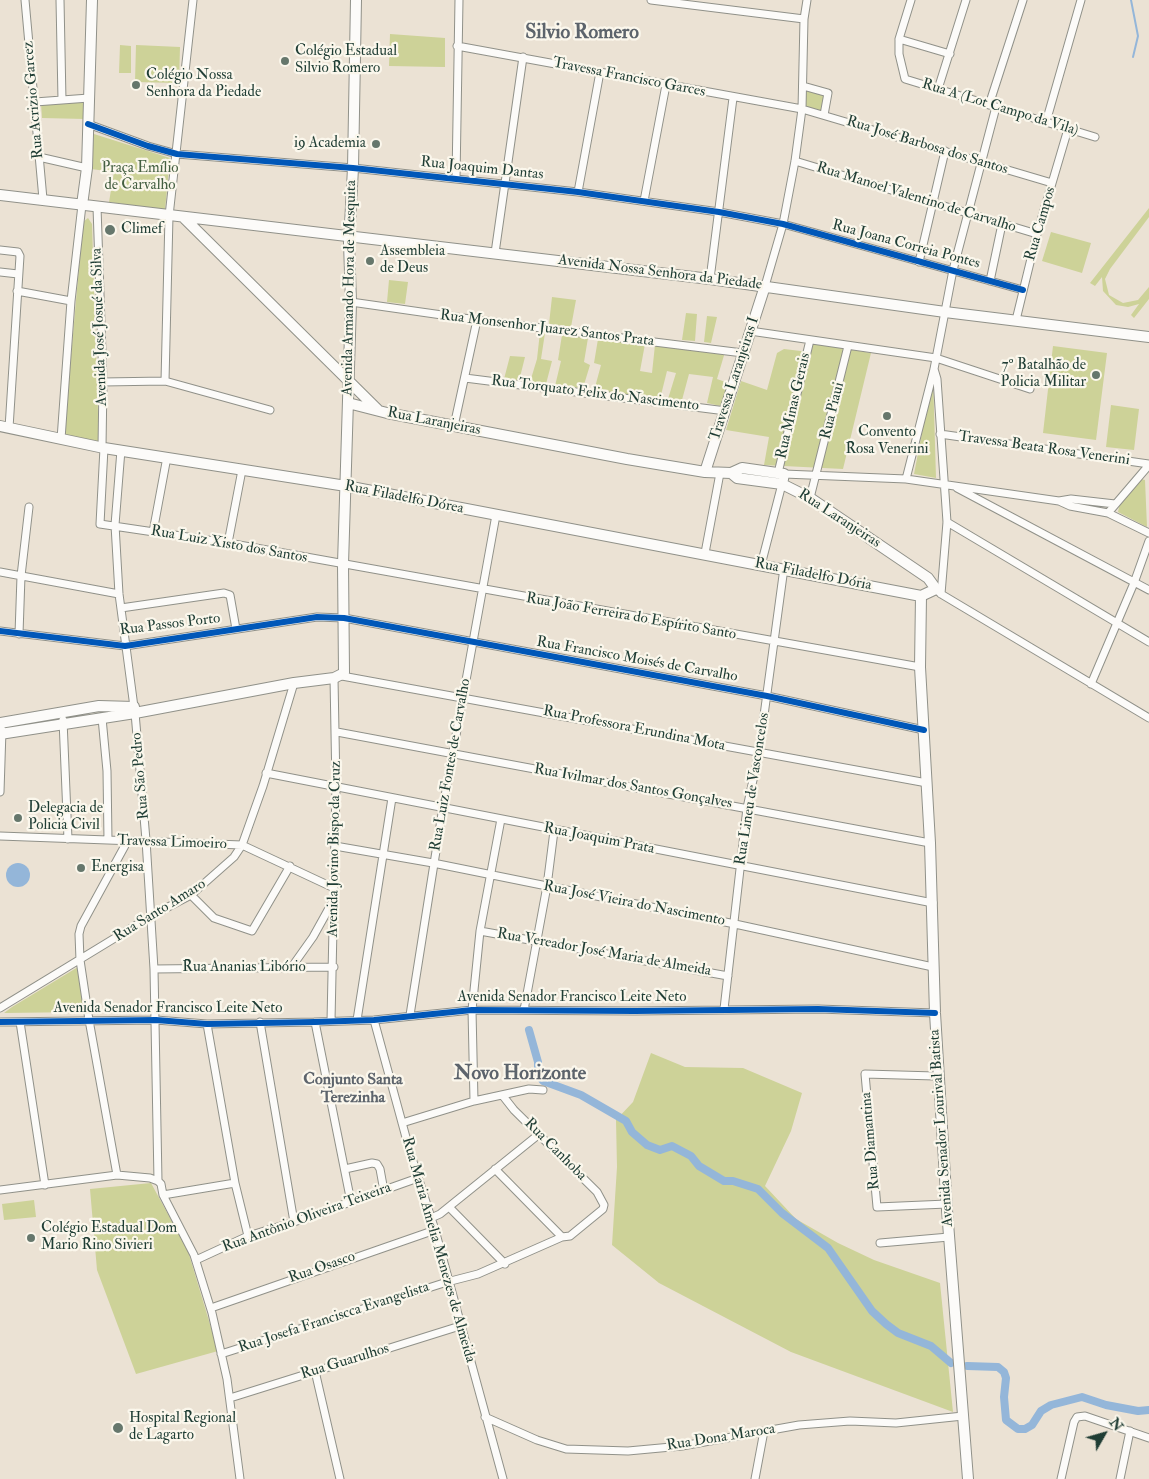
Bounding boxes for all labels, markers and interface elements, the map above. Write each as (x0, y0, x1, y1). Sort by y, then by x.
district label: Silvio Romero (525, 22, 639, 46)
street label: Rua Acrizio Garcez (20, 40, 48, 160)
place label: Colégio Estadual Silvio Romero (295, 43, 397, 78)
street label: Travessa Francisco Garces (551, 54, 707, 102)
marker: Colégio Estadual Silvio Romero (279, 55, 291, 67)
place label: Colégio Nossa Senhora da Piedade (146, 67, 261, 102)
street label: Rua A (Lot Campo da Vila) (920, 76, 1080, 140)
marker: Colégio Nossa Senhora da Piedade (130, 79, 142, 91)
street label: Rua José Barbosa dos Santos (844, 113, 1010, 179)
place label: i9 Academia (294, 135, 366, 153)
marker: i9 Academia (370, 138, 382, 150)
street label: Rua Joaquim Dantas (420, 154, 544, 184)
street label: Rua Manoel Valentino de Carvalho (814, 159, 1018, 237)
park label: Praça Emílio de Carvalho (101, 160, 179, 195)
street label: Avenida Armando Hora de Mesquita (339, 180, 361, 396)
street label: Rua Campos (1022, 185, 1060, 263)
street label: Rua Joana Correia Pontes (830, 217, 982, 273)
place label: Climef (121, 221, 163, 239)
marker: Climef (103, 223, 117, 237)
place label: Assembleia de Deus (380, 243, 445, 278)
street label: Avenida José Josué da Silva (88, 248, 112, 406)
street label: Avenida Nossa Senhora da Piedade (557, 252, 763, 294)
marker: Assembleia de Deus (364, 255, 376, 267)
street label: Rua Monsenhor Juarez Santos Prata (439, 307, 655, 351)
street label: Travessa Laranjeiras I (706, 315, 764, 443)
street label: Rua Minas Gerais (773, 351, 815, 461)
place label: 7º Batalhão de Policia Militar (1001, 357, 1086, 392)
marker: 7º Batalhão de Policia Militar (1090, 369, 1102, 381)
street label: Rua Torquato Felix do Nascimento (490, 372, 700, 416)
street label: Rua Piaui (817, 381, 849, 441)
street label: Rua Laranjeiras (386, 404, 482, 440)
marker: Convento Rosa Venerini (881, 410, 893, 422)
place label: Convento Rosa Venerini (845, 424, 929, 459)
street label: Travessa Beata Rosa Venerini (957, 428, 1131, 470)
street label: Rua Filadelfo Dórea (343, 478, 465, 518)
street label: Rua Laranjeiras (794, 486, 884, 552)
street label: Rua Luiz Xisto dos Santos (149, 522, 309, 568)
street label: Rua Filadelfo Dória (753, 555, 873, 595)
street label: Rua João Ferreira do Espírito Santo (525, 590, 737, 644)
street label: Rua Passos Porto (119, 610, 221, 640)
street label: Rua Francisco Moisés de Carvalho (535, 633, 739, 687)
street label: Rua Luiz Fontes de Carvalho (427, 677, 475, 853)
street label: Rua Professora Erundina Mota (541, 702, 727, 756)
street label: Rua Lineu de Vasconcelos (732, 711, 774, 867)
street label: Rua São Pedro (128, 732, 154, 820)
street label: Avenida Jovino Bispo da Cruz (324, 761, 346, 937)
street label: Rua Ivilmar dos Santos Gonçalves (532, 761, 734, 813)
place label: Delegacia de Policia Civil (28, 800, 103, 835)
marker: Delegacia de Policia Civil (12, 812, 24, 824)
street label: Rua Joaquim Prata (542, 819, 656, 859)
street label: Travessa Limoeiro (117, 832, 227, 854)
place label: Energisa (91, 859, 144, 877)
marker: Energisa (75, 862, 87, 874)
street label: Rua Santo Amaro (111, 876, 209, 946)
street label: Rua José Vieira do Nascimento (542, 878, 726, 930)
street label: Rua Vereador José Maria de Almeida (495, 925, 713, 981)
street label: Rua Ananias Libório (182, 959, 306, 977)
street label: Avenida Senador Francisco Leite Neto (458, 989, 686, 1007)
street label: Avenida Senador Francisco Leite Neto (54, 1000, 282, 1018)
street label: Avenida Senador Lourival Batista (926, 1029, 958, 1227)
district label: Novo Horizonte (454, 1063, 586, 1087)
district label: Conjunto Santa Terezinha (303, 1071, 403, 1109)
street label: Rua Diamantina (858, 1091, 884, 1191)
street label: Rua Canhoba (520, 1115, 590, 1185)
street label: Rua Maria Amelia Menezes de Almeida (397, 1135, 479, 1365)
street label: Rua Antônio Oliveira Teixeira (220, 1179, 394, 1257)
place label: Colégio Estadual Dom Mario Rino Sivieri (41, 1220, 177, 1255)
marker: Colégio Estadual Dom Mario Rino Sivieri (25, 1232, 37, 1244)
street label: Rua Osasco (286, 1248, 358, 1288)
street label: Rua Josefa Franciscca Evangelista (236, 1279, 432, 1357)
street label: Rua Guarulhos (299, 1340, 391, 1384)
north arrow (1079, 1409, 1129, 1459)
place label: Hospital Regional de Lagarto (129, 1410, 236, 1445)
text: N (1106, 1414, 1127, 1435)
marker: Hospital Regional de Lagarto (111, 1421, 125, 1435)
street label: Rua Dona Maroca (665, 1421, 777, 1455)

